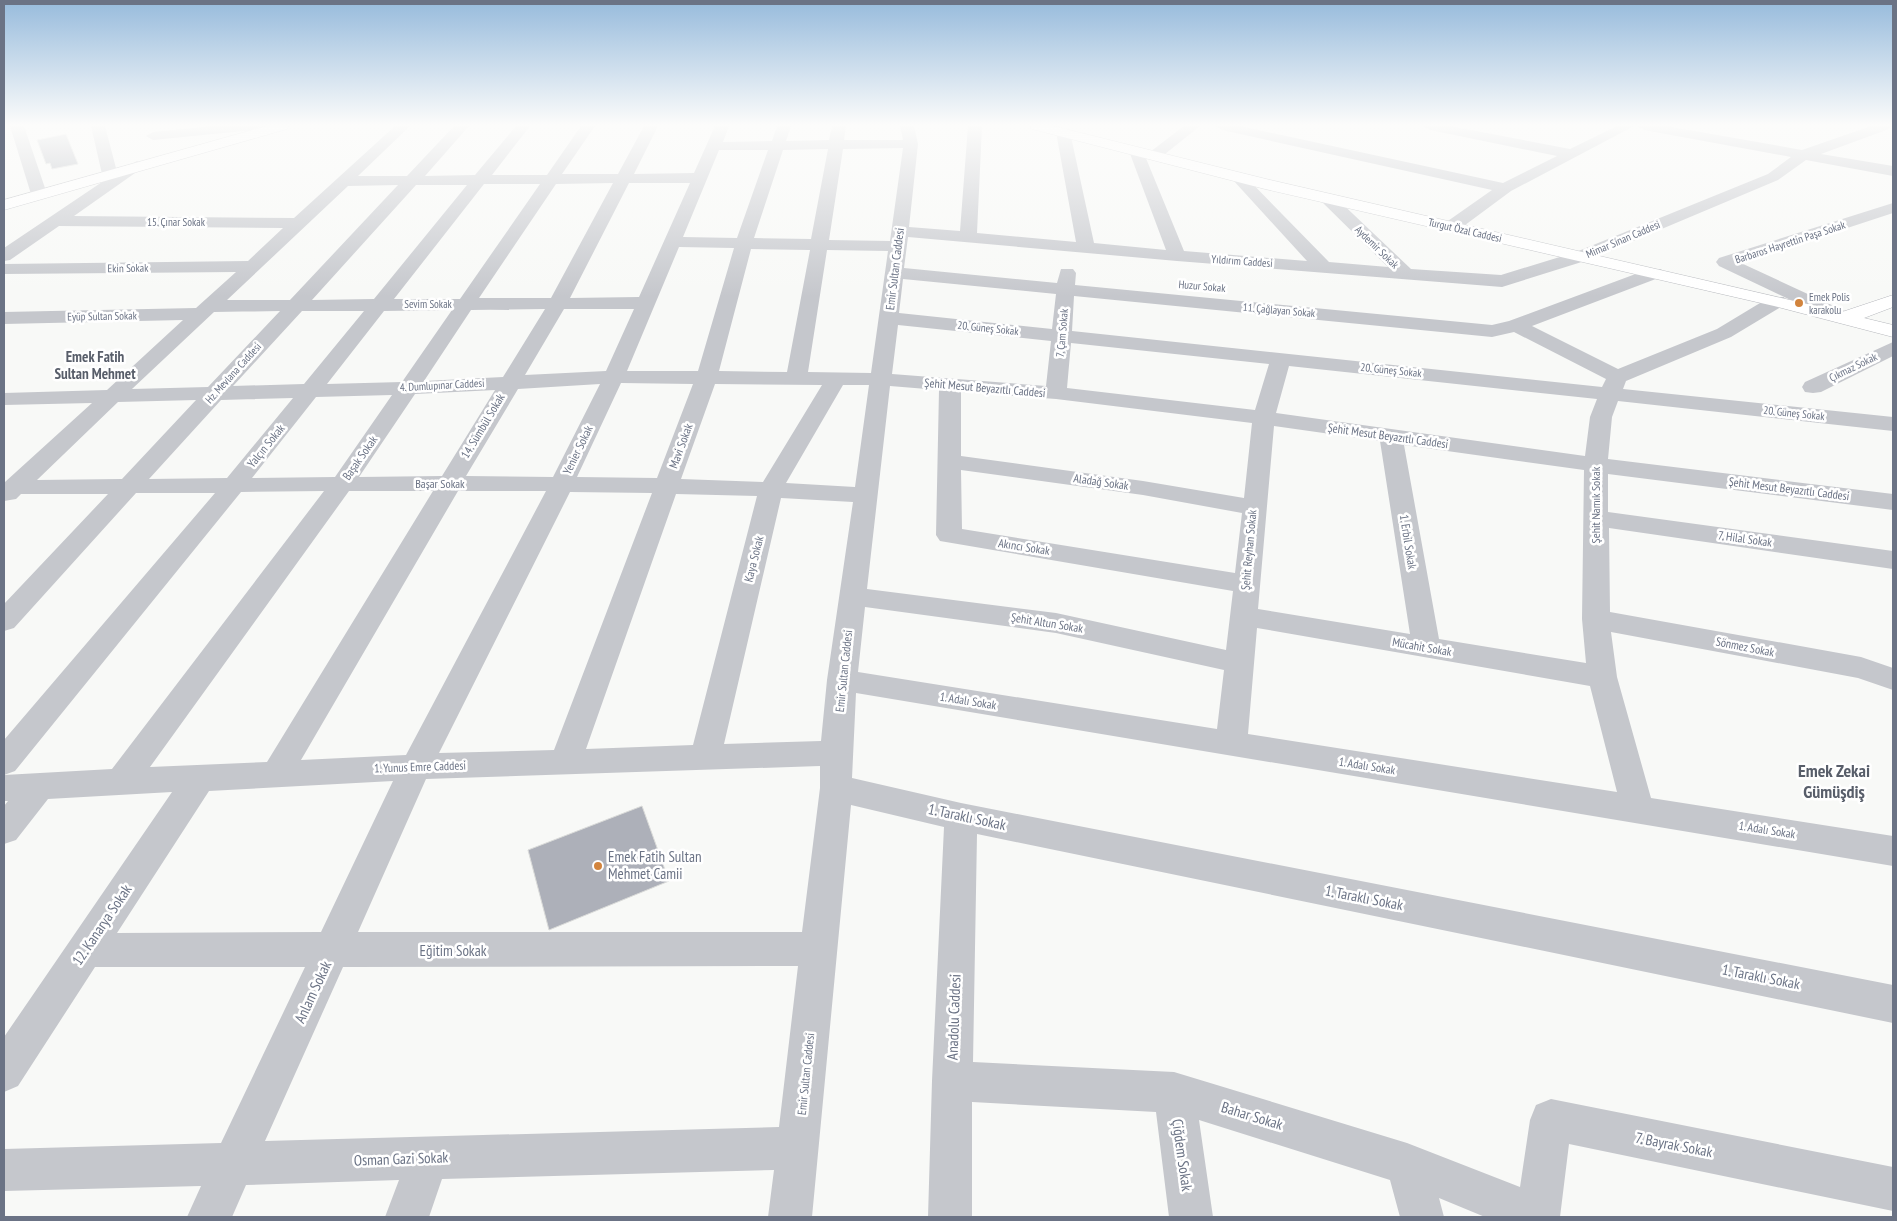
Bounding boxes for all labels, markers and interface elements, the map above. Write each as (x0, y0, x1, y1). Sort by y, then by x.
street label: 15. Çınar Sokak (147, 215, 206, 229)
street label: Turgut Özal Caddesi (1427, 215, 1503, 245)
street label: Mimar Sinan Caddesi (1584, 217, 1662, 261)
street label: Barbaros Hayrettin Paşa Sokak (1733, 217, 1848, 266)
street label: Aydemir Sokak (1352, 223, 1402, 272)
street label: Emir Sultan Caddesi (882, 227, 907, 311)
street label: Yıldırım Caddesi (1211, 252, 1273, 270)
street label: Ekin Sokak (107, 261, 149, 275)
street label: Huzur Sokak (1178, 277, 1227, 295)
place label: Emek Polis karakolu (1809, 290, 1850, 317)
street label: Sevim Sokak (404, 297, 453, 311)
marker: Emek Polis karakolu (1793, 297, 1805, 309)
street label: 11. Çağlayan Sokak (1242, 300, 1316, 320)
street label: 7. Çam Sokak (1053, 307, 1071, 358)
street label: Eyüp Sultan Sokak (67, 308, 138, 324)
street label: 20. Güneş Sokak (957, 318, 1020, 338)
street label: Hz. Mevlana Caddesi (202, 340, 264, 406)
district label: Emek Fatih Sultan Mehmet (54, 347, 136, 383)
street label: Çıkmaz Sokak (1827, 349, 1880, 385)
street label: 20. Güneş Sokak (1360, 360, 1423, 380)
street label: Şehit Mesut Beyazıtlı Caddesi (924, 375, 1046, 400)
street label: 4. Dumlupınar Caddesi (399, 376, 485, 394)
street label: 14. Sümbül Sokak (457, 390, 508, 461)
street label: 20. Güneş Sokak (1763, 403, 1826, 423)
street label: Şehit Mesut Beyazıtlı Caddesi (1327, 420, 1449, 451)
street label: Yalçın Sokak (244, 421, 288, 470)
street label: Mavi Sokak (665, 421, 696, 470)
street label: Yenier Sokak (559, 423, 596, 477)
street label: Başak Sokak (339, 432, 380, 483)
street label: Şehit Namık Sokak (1588, 466, 1603, 543)
street label: Aladağ Sokak (1073, 470, 1130, 493)
street label: Şehit Mesut Beyazıtlı Caddesi (1728, 474, 1850, 503)
street label: Başar Sokak (415, 476, 465, 491)
street label: Şehit Reyhan Sokak (1238, 509, 1260, 591)
street label: 1. Erbil Sokak (1397, 513, 1420, 571)
street label: 7. Hilal Sokak (1717, 527, 1773, 550)
street label: Kaya Sokak (741, 534, 767, 583)
street label: Akıncı Sokak (997, 535, 1051, 558)
street label: Şehit Altun Sokak (1010, 609, 1084, 636)
street label: Emir Sultan Caddesi (832, 629, 855, 713)
street label: Sönmez Sokak (1715, 633, 1776, 660)
street label: Mücahit Sokak (1391, 634, 1453, 659)
street label: 1. Adalı Sokak (939, 689, 998, 712)
street label: 1. Adalı Sokak (1338, 754, 1397, 777)
street label: 1. Yunus Emre Caddesi (374, 757, 466, 776)
district label: Emek Zekai Gümüşdiş (1798, 759, 1870, 803)
street label: 1. Taraklı Sokak (926, 799, 1008, 834)
street label: 1. Adalı Sokak (1738, 818, 1797, 841)
place label: Emek Fatih Sultan Mehmet Camii (608, 847, 702, 883)
marker: Emek Fatih Sultan Mehmet Camii (592, 860, 604, 872)
street label: 12. Kanarya Sokak (68, 881, 136, 969)
street label: 1. Taraklı Sokak (1323, 881, 1405, 914)
street label: Eğitim Sokak (419, 941, 487, 960)
street label: Anlam Sokak (290, 957, 335, 1026)
street label: 1. Taraklı Sokak (1720, 960, 1802, 993)
street label: Anadolu Caddesi (943, 974, 964, 1060)
street label: Emir Sultan Caddesi (794, 1032, 817, 1116)
street label: Bahar Sokak (1219, 1097, 1285, 1134)
street label: Çiğdem Sokak (1168, 1118, 1197, 1192)
street label: 7. Bayrak Sokak (1634, 1128, 1714, 1161)
street label: Osman Gazi Sokak (353, 1147, 449, 1170)

